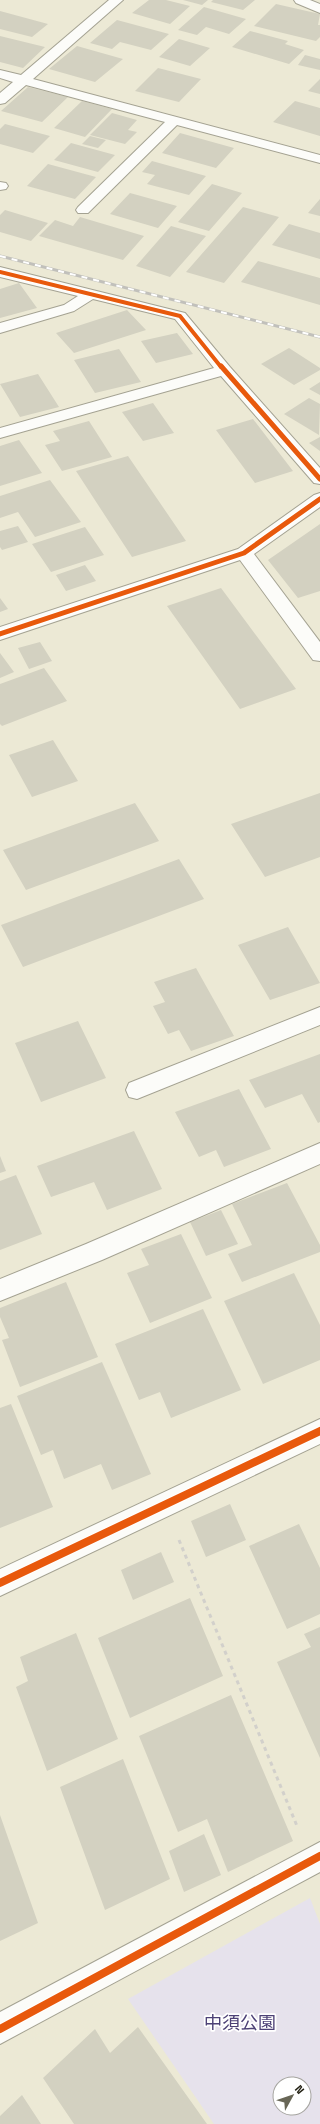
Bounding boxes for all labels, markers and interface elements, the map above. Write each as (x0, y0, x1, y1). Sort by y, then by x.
park label: 中須公園 (204, 2011, 276, 2034)
north arrow (272, 2076, 312, 2116)
text: N (292, 2082, 307, 2097)

